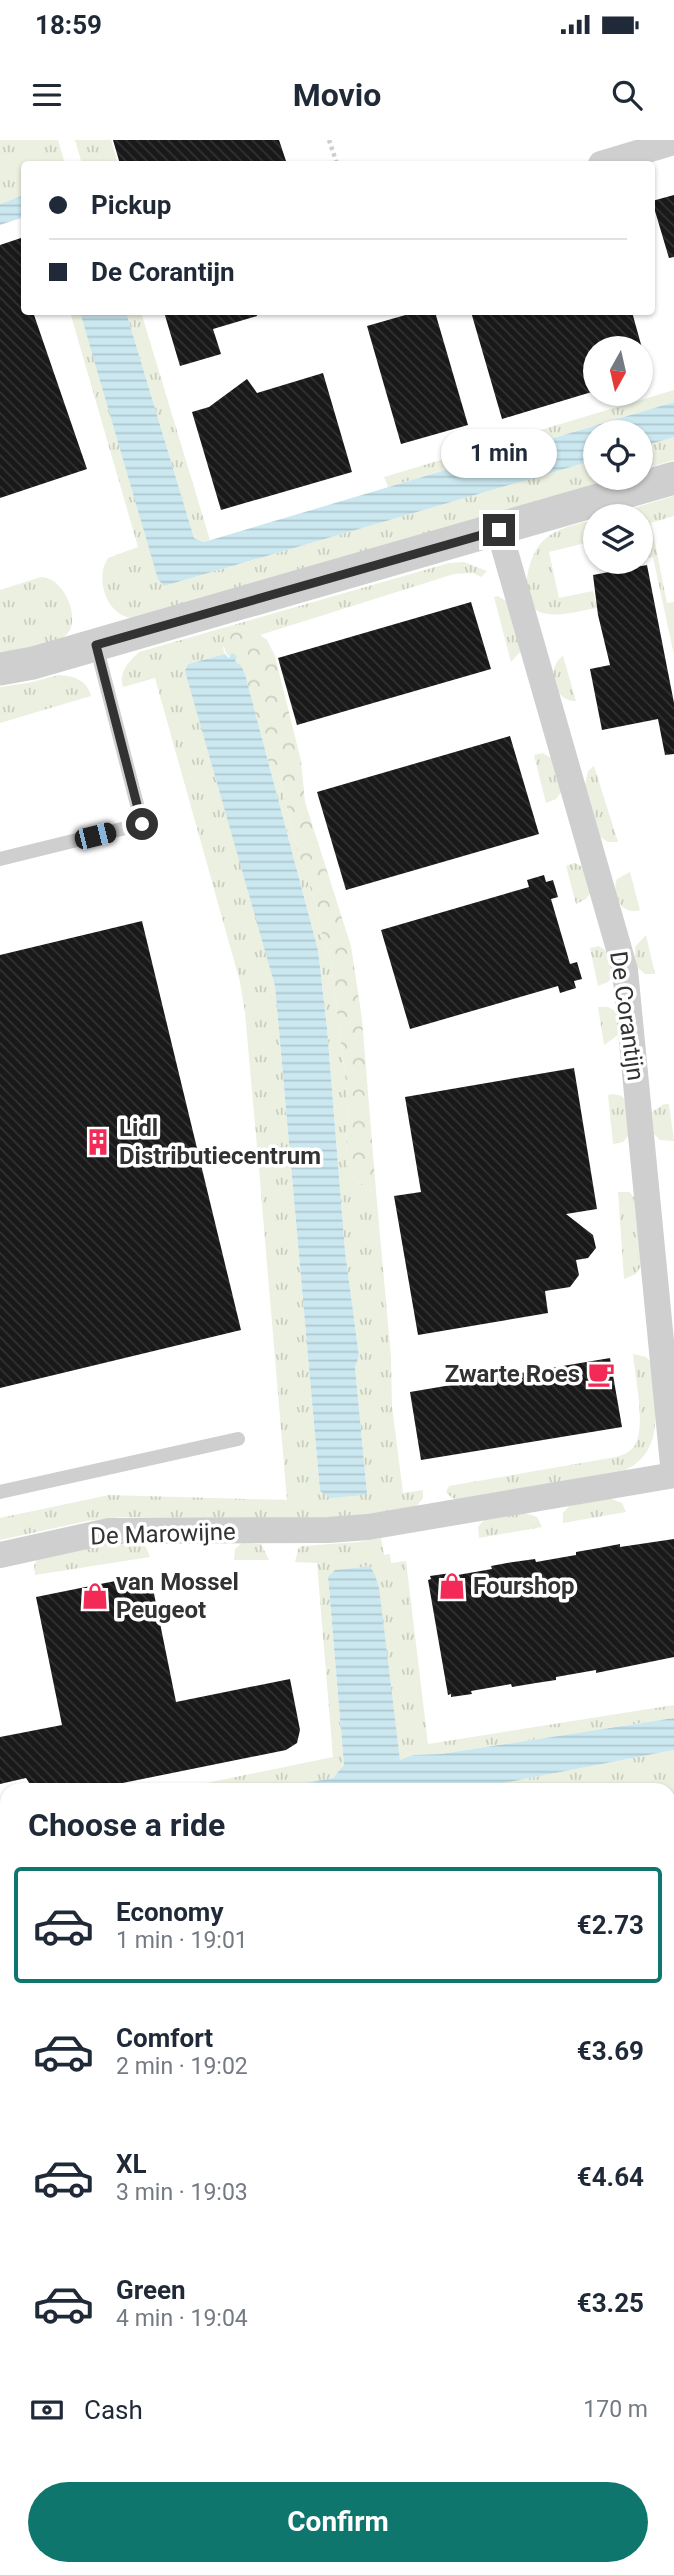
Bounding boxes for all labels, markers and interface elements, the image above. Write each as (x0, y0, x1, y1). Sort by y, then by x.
text: 18:59 (35, 10, 102, 40)
icon: menu (28, 76, 66, 114)
text: Movio (293, 76, 381, 114)
icon: search (608, 76, 646, 114)
text: Pickup (91, 190, 171, 220)
text: De Corantijn (91, 257, 235, 287)
north arrow (583, 336, 653, 406)
map controls (583, 336, 653, 574)
button: locate (583, 420, 653, 490)
callout: 1 min (441, 428, 557, 478)
text: 1 min (470, 440, 528, 467)
button: layers (583, 504, 653, 574)
route end (483, 514, 515, 546)
route start (126, 808, 158, 840)
car (73, 821, 118, 851)
street label: De Corantijn (604, 949, 650, 1083)
place label: Lidl Distributiecentrum (119, 1114, 321, 1170)
building icon: Lidl Distributiecentrum (83, 1127, 113, 1157)
cafe icon: Zwarte Roes (586, 1359, 616, 1389)
place label: Zwarte Roes (445, 1360, 580, 1388)
street label: De Marowijne (90, 1517, 236, 1551)
place label: van Mossel Peugeot (116, 1568, 239, 1624)
shop icon: Fourshop (437, 1571, 467, 1601)
place label: Fourshop (473, 1572, 575, 1600)
shop icon: van Mossel Peugeot (80, 1581, 110, 1611)
text: Choose a ride (28, 1806, 225, 1844)
icon: car (32, 1894, 95, 1957)
text: Economy (116, 1897, 223, 1927)
text: €2.73 (577, 1910, 644, 1940)
text: 1 min · 19:01 (116, 1927, 248, 1954)
icon: car (32, 2020, 95, 2083)
text: Comfort (116, 2023, 213, 2053)
text: €3.69 (577, 2036, 644, 2066)
text: 2 min · 19:02 (116, 2053, 248, 2080)
icon: car (32, 2146, 95, 2209)
text: XL (116, 2149, 147, 2179)
text: €4.64 (577, 2162, 644, 2192)
text: 3 min · 19:03 (116, 2179, 248, 2206)
icon: car (32, 2272, 95, 2335)
text: Green (116, 2275, 186, 2305)
text: €3.25 (577, 2288, 644, 2318)
text: 4 min · 19:04 (116, 2305, 248, 2332)
icon: cash (28, 2391, 66, 2429)
text: Cash (84, 2395, 143, 2425)
text: 170 m (583, 2396, 648, 2423)
button: Confirm (28, 2482, 648, 2562)

